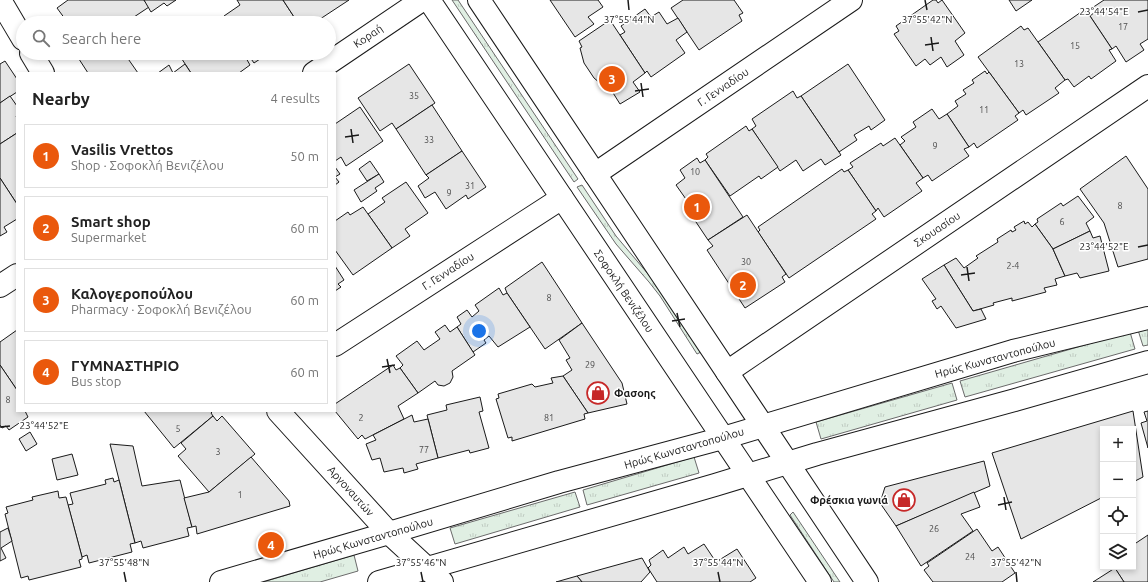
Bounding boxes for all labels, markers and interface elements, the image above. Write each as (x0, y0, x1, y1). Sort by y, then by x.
text: 23°44'54"E (1079, 6, 1129, 17)
text: 37°55'44"N (604, 14, 654, 25)
text: 37°55'42"N (902, 14, 952, 25)
search box (16, 16, 336, 60)
street label: Κοραή (351, 22, 385, 50)
house number: 17 (1118, 22, 1128, 32)
icon: search (30, 27, 52, 49)
text: Search here (62, 30, 141, 47)
house number: 15 (1070, 41, 1080, 51)
house number: 13 (1014, 59, 1024, 69)
pin: 3 (599, 64, 625, 94)
street label: Γ. Γενναδίου (695, 65, 751, 109)
text: Nearby (32, 89, 90, 108)
text: 4 results (270, 91, 320, 105)
house number: 35 (409, 91, 419, 101)
house number: 11 (979, 105, 989, 115)
house number: 33 (424, 135, 434, 145)
text: Vasilis Vrettos (71, 141, 173, 158)
house number: 9 (932, 141, 938, 151)
text: 1 (42, 149, 50, 163)
text: 50 m (290, 149, 319, 163)
text: Shop · Σοφοκλή Βενιζέλου (71, 158, 224, 172)
house number: 10 (690, 167, 700, 177)
house number: 31 (465, 181, 475, 191)
house number: 9 (446, 188, 452, 198)
pin: 1 (684, 192, 710, 222)
house number: 8 (1117, 201, 1123, 211)
street label: Σκουασίου (912, 209, 962, 249)
text: Smart shop (71, 213, 151, 230)
house number: 6 (1059, 217, 1065, 227)
text: 2 (42, 221, 50, 235)
text: 60 m (290, 221, 319, 235)
text: Supermarket (71, 230, 146, 244)
text: 23°44'52"E (1079, 241, 1129, 252)
street label: Σοφοκλή Βενιζέλου (592, 248, 656, 334)
street label: Γ. Γενναδίου (420, 250, 476, 292)
house number: 30 (741, 257, 751, 267)
house number: 2-4 (1007, 261, 1019, 271)
pin: 2 (730, 270, 756, 300)
text: Καλογεροπούλου (71, 285, 193, 302)
text: 3 (42, 293, 50, 307)
text: 60 m (290, 293, 319, 307)
house number: 8 (546, 293, 552, 303)
text: Pharmacy · Σοφοκλή Βενιζέλου (71, 302, 252, 316)
your location (469, 321, 489, 341)
street label: Ηρώς Κωνσταντοπούλου (933, 336, 1057, 381)
text: ΓΥΜΝΑΣΤΗΡΙΟ (71, 357, 179, 374)
house number: 29 (585, 360, 595, 370)
text: 4 (42, 365, 50, 379)
text: 60 m (290, 365, 319, 379)
text: Bus stop (71, 374, 121, 388)
shop icon: Φασοης (585, 380, 611, 406)
place label: Φασοης (614, 387, 656, 400)
house number: 8 (5, 395, 11, 405)
house number: 2 (358, 413, 364, 423)
house number: 81 (544, 413, 554, 423)
text: 23°44'52"E (19, 420, 69, 431)
house number: 5 (175, 424, 181, 434)
street label: Ηρώς Κωνσταντοπούλου (623, 425, 746, 472)
map controls (1100, 426, 1136, 570)
button: + (1100, 426, 1136, 462)
house number: 77 (419, 445, 429, 455)
house number: 3 (215, 447, 221, 457)
button: − (1100, 462, 1136, 498)
street label: Αργοναυτών (326, 464, 377, 519)
shop icon: Φρέσκια γωνιά (891, 487, 917, 513)
house number: 1 (237, 490, 243, 500)
place label: Φρέσκια γωνιά (810, 494, 888, 506)
button: locate (1100, 498, 1136, 534)
street label: Ηρώς Κωνσταντοπούλου (312, 515, 435, 562)
house number: 26 (929, 524, 939, 534)
pin: 4 (258, 530, 284, 560)
button: layers (1100, 534, 1136, 570)
house number: 24 (965, 552, 975, 562)
text: 37°55'48"N (99, 557, 149, 568)
text: 37°55'46"N (396, 557, 446, 568)
text: 37°55'44"N (693, 557, 743, 568)
text: 37°55'42"N (991, 557, 1041, 568)

